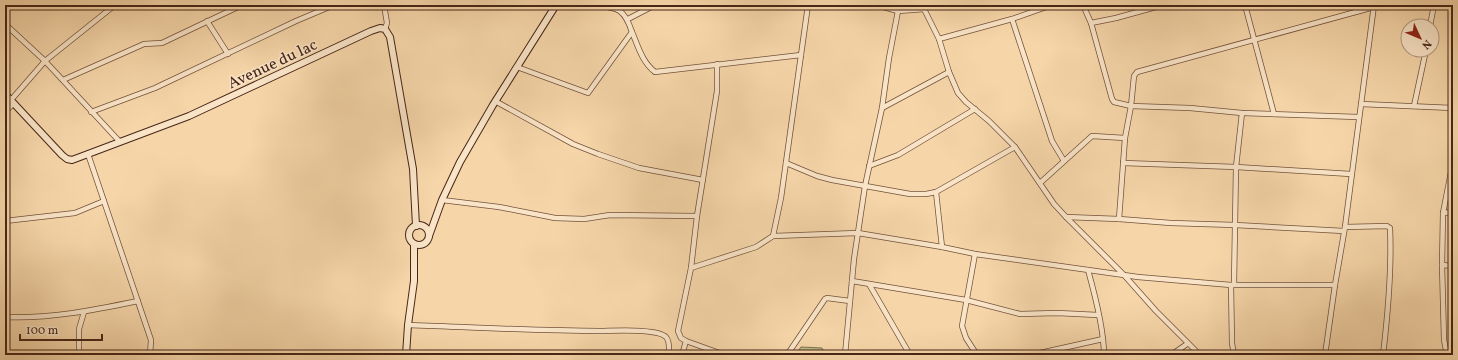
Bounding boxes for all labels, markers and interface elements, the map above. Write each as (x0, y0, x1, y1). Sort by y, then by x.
north arrow (1400, 18, 1440, 58)
street label: Avenue du lac (224, 34, 321, 95)
text: N (1418, 36, 1434, 52)
scale bar (20, 316, 102, 342)
text: 100 m (26, 323, 59, 339)

